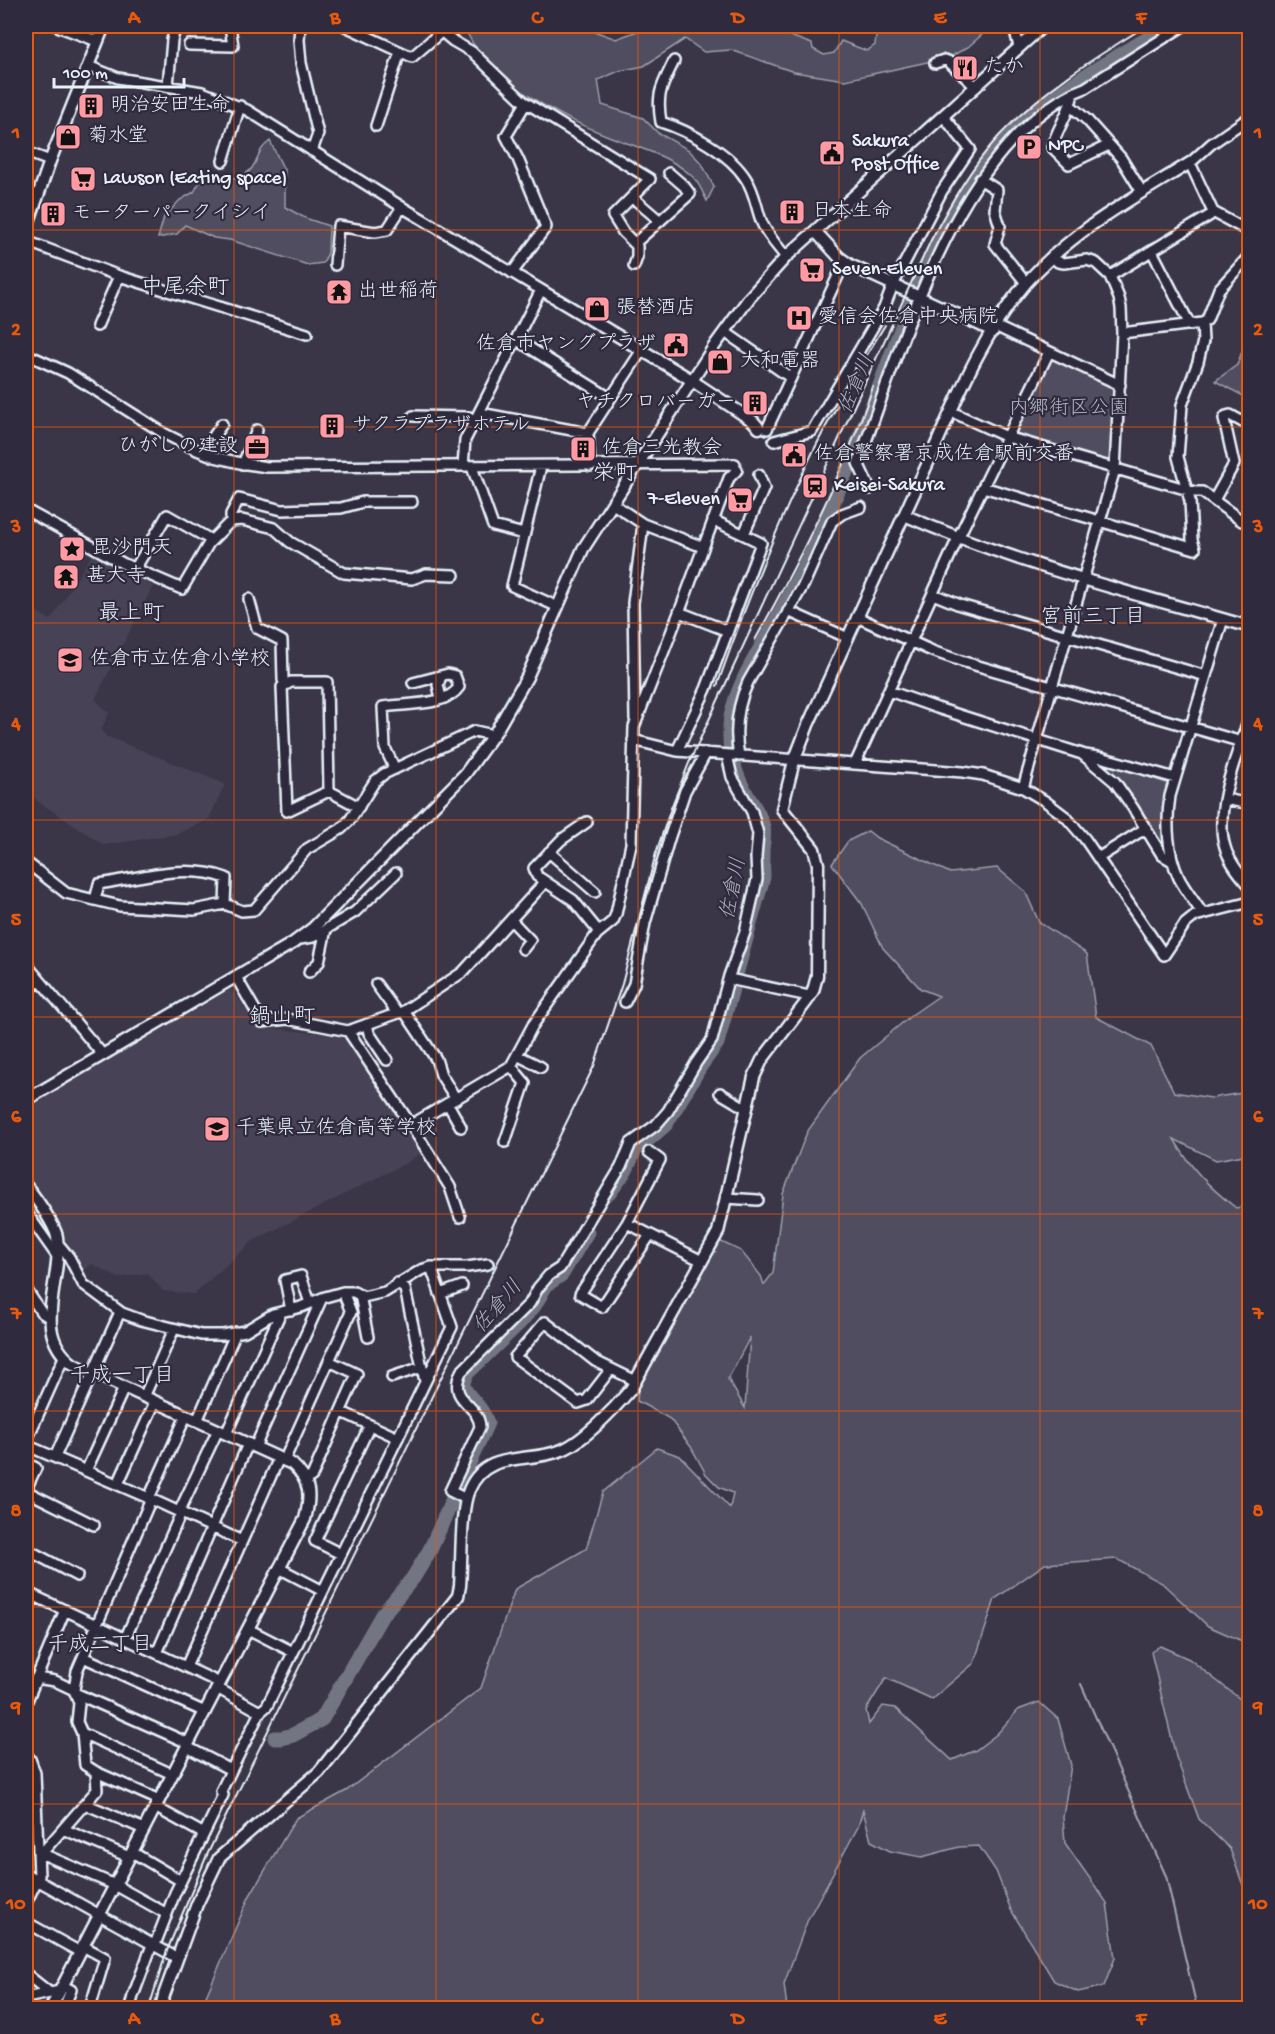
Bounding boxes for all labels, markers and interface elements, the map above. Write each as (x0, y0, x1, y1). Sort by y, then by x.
text: A (127, 8, 142, 31)
text: B (329, 8, 341, 31)
text: C (531, 8, 545, 31)
text: D (729, 8, 745, 31)
text: E (934, 8, 948, 31)
text: F (1135, 8, 1148, 31)
scale bar (54, 51, 184, 89)
restaurant icon: たか (950, 53, 980, 83)
place label: たか (984, 56, 1024, 80)
text: 100 m (62, 64, 108, 85)
building icon: 明治安田生命 (76, 91, 106, 121)
place label: 明治安田生命 (110, 93, 230, 118)
shop icon: 菊水堂 (53, 122, 83, 152)
text: 1 (11, 123, 20, 146)
text: 1 (1253, 123, 1262, 146)
place label: 菊水堂 (88, 124, 148, 149)
place label: Sakura Post Office (851, 131, 940, 177)
parking icon: NPC (1014, 132, 1044, 162)
place label: NPC (1048, 136, 1084, 159)
public building icon: Sakura Post Office (817, 138, 847, 168)
supermarket icon: Lawson (Eating space) (68, 164, 98, 194)
place label: Lawson (Eating space) (103, 168, 287, 191)
building icon: 日本生命 (777, 197, 807, 227)
building icon: モーターパークイシイ (38, 199, 68, 229)
place label: 日本生命 (812, 199, 892, 224)
place label: モーターパークイシイ (72, 203, 271, 226)
supermarket icon: Seven-Eleven (797, 255, 827, 285)
place label: Seven-Eleven (832, 259, 943, 282)
district label: 中尾余町 (141, 274, 229, 302)
temple icon: 出世稲荷 (324, 277, 354, 307)
place label: 出世稲荷 (358, 279, 438, 304)
shop icon: 張替酒店 (582, 294, 612, 324)
place label: 張替酒店 (616, 296, 696, 321)
hospital icon: 愛信会佐倉中央病院 (784, 303, 814, 333)
place label: 愛信会佐倉中央病院 (818, 305, 998, 330)
text: 2 (11, 320, 21, 343)
text: 2 (1253, 320, 1263, 343)
public building icon: 佐倉市ヤングプラザ (661, 330, 691, 360)
place label: 佐倉市ヤングプラザ (476, 332, 656, 357)
shop icon: 大和電器 (705, 347, 735, 377)
place label: 大和電器 (740, 350, 820, 374)
water label: 佐倉川 (832, 350, 882, 419)
building icon: ヤチクロバーガー (740, 388, 770, 418)
place label: ヤチクロバーガー (576, 391, 736, 415)
park label: 内郷街区公園 (1009, 397, 1129, 421)
building icon: サクラプラザホテル (317, 411, 347, 441)
place label: サクラプラザホテル (352, 414, 530, 438)
office icon: ひがしの建設 (242, 432, 272, 462)
building icon: 佐倉三光教会 (568, 434, 598, 464)
place label: ひがしの建設 (118, 435, 238, 459)
place label: 佐倉三光教会 (602, 436, 722, 461)
public building icon: 佐倉警察署京成佐倉駅前交番 (779, 440, 809, 470)
place label: 佐倉警察署京成佐倉駅前交番 (814, 442, 1074, 467)
district label: 栄町 (593, 461, 637, 488)
station icon: Keisei-Sakura (800, 471, 830, 501)
place label: Keisei-Sakura (834, 475, 946, 498)
supermarket icon: 7-Eleven (725, 485, 755, 515)
place label: 7-Eleven (646, 489, 720, 512)
text: 3 (10, 517, 21, 540)
text: 3 (1252, 517, 1263, 540)
place icon: 毘沙門天 (57, 534, 87, 564)
place label: 毘沙門天 (92, 537, 172, 561)
temple icon: 甚大寺 (51, 562, 81, 592)
place label: 甚大寺 (86, 564, 146, 589)
district label: 最上町 (98, 602, 164, 628)
district label: 宮前三丁目 (1041, 605, 1146, 631)
school or university icon: 佐倉市立佐倉小学校 (55, 645, 85, 675)
place label: 佐倉市立佐倉小学校 (90, 647, 270, 672)
text: 4 (10, 714, 21, 737)
text: 4 (1252, 714, 1263, 737)
water label: 佐倉川 (715, 855, 753, 922)
text: 5 (11, 910, 22, 933)
text: 5 (1253, 910, 1264, 933)
district label: 鍋山町 (249, 1005, 315, 1031)
text: 6 (11, 1107, 22, 1130)
text: 6 (1253, 1107, 1264, 1130)
school or university icon: 千葉県立佐倉高等学校 (202, 1114, 232, 1144)
place label: 千葉県立佐倉高等学校 (236, 1116, 436, 1141)
water label: 佐倉川 (467, 1275, 529, 1340)
text: 7 (10, 1304, 23, 1327)
text: 7 (1252, 1304, 1265, 1327)
district label: 千成一丁目 (70, 1364, 175, 1390)
text: 8 (11, 1501, 22, 1524)
text: 8 (1253, 1501, 1264, 1524)
district label: 千成二丁目 (48, 1633, 153, 1659)
text: 9 (10, 1698, 21, 1721)
text: 9 (1252, 1698, 1263, 1721)
text: 10 (5, 1894, 26, 1917)
text: 10 (1247, 1894, 1268, 1917)
text: A (127, 2009, 142, 2032)
text: B (329, 2009, 341, 2032)
text: C (531, 2009, 545, 2032)
text: D (729, 2009, 745, 2032)
text: E (934, 2009, 948, 2032)
text: F (1135, 2009, 1148, 2032)

